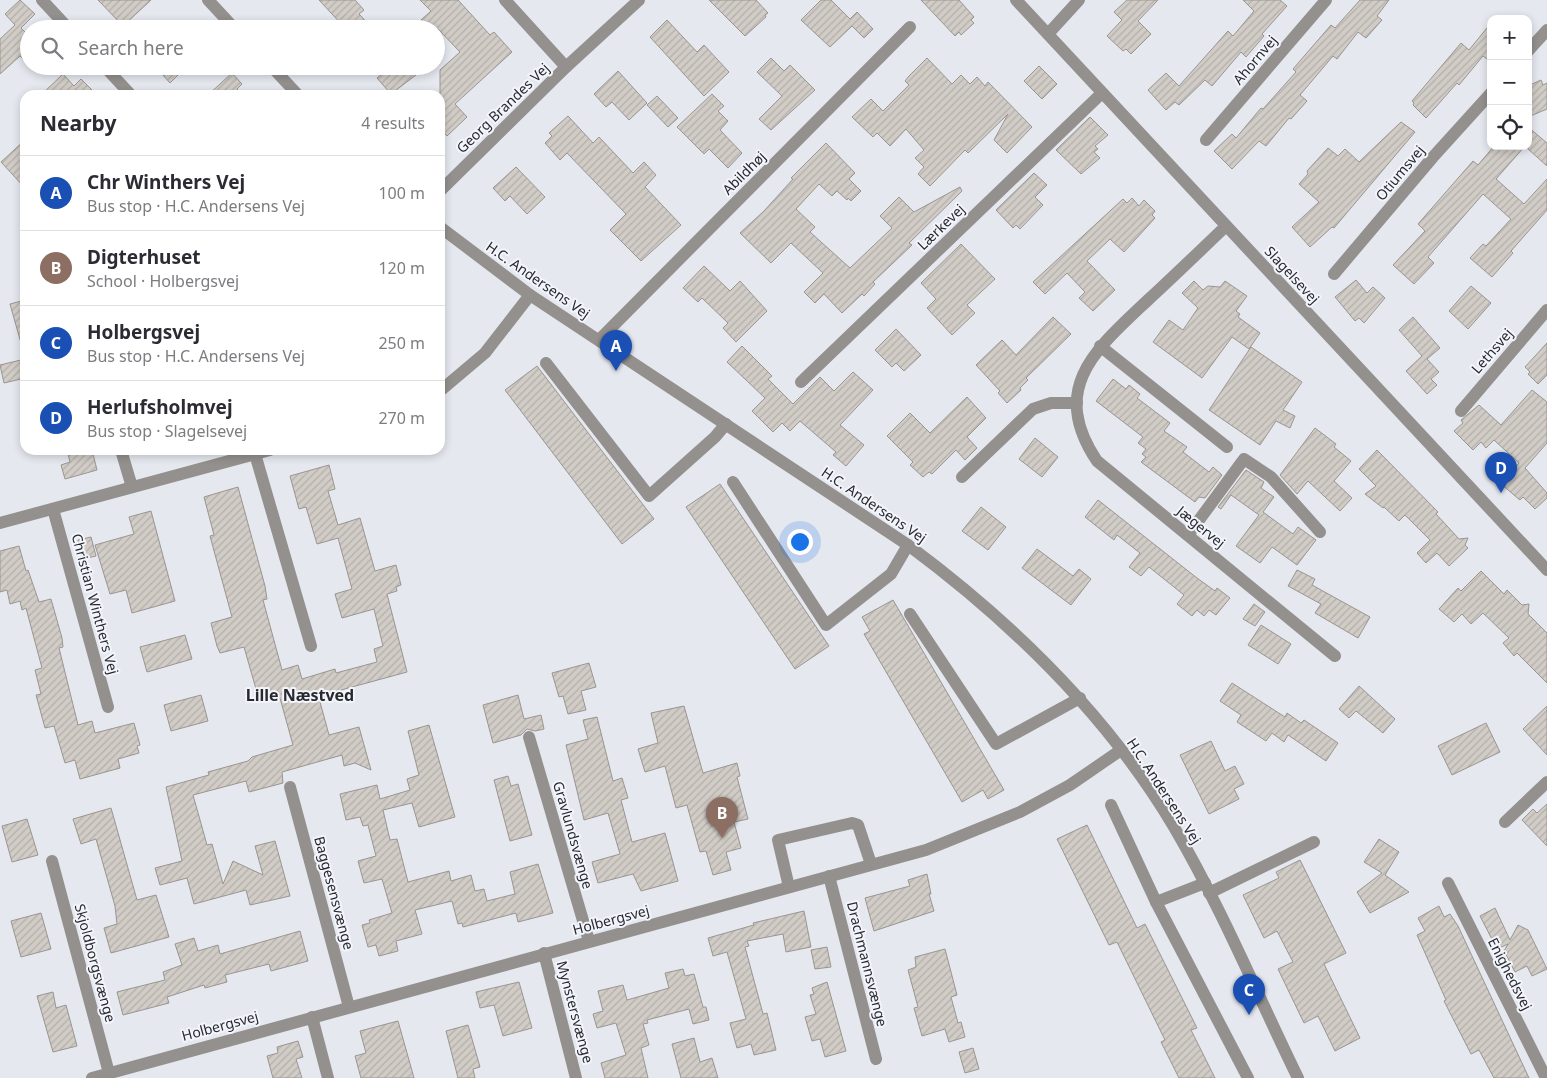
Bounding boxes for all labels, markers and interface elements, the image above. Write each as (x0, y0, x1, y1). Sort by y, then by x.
map controls (1487, 15, 1532, 150)
button: + (1487, 15, 1532, 60)
search box (20, 20, 445, 75)
street label: Ahornvej (1228, 31, 1281, 88)
icon: search (38, 34, 66, 62)
text: Search here (78, 35, 184, 61)
street label: Georg Brandes Vej (452, 58, 553, 157)
button: − (1487, 60, 1532, 105)
button: locate (1487, 105, 1532, 150)
text: Nearby (40, 109, 116, 137)
text: 4 results (361, 112, 425, 134)
street label: Otiumsvej (1371, 141, 1428, 204)
street label: Abildhøj (718, 147, 770, 199)
text: Chr Winthers Vej (87, 169, 245, 195)
text: A (50, 182, 62, 204)
text: 100 m (378, 182, 425, 204)
text: Bus stop · H.C. Andersens Vej (87, 195, 305, 217)
street label: Lærkevej (913, 199, 968, 254)
street label: H.C. Andersens Vej (483, 237, 594, 323)
street label: Slagelsevej (1261, 242, 1324, 308)
text: Digterhuset (87, 244, 201, 270)
text: B (51, 257, 61, 279)
text: 120 m (378, 257, 425, 279)
text: School · Holbergsvej (87, 270, 239, 292)
text: Holbergsvej (87, 319, 200, 345)
street label: Lethsvej (1467, 324, 1517, 377)
pin: A (600, 330, 632, 371)
text: C (51, 332, 61, 354)
text: 250 m (378, 332, 425, 354)
text: Bus stop · H.C. Andersens Vej (87, 345, 305, 367)
text: Herlufsholmvej (87, 394, 233, 420)
text: D (50, 407, 62, 429)
text: 270 m (378, 407, 425, 429)
text: Bus stop · Slagelsevej (87, 420, 247, 442)
pin: D (1485, 452, 1517, 493)
street label: H.C. Andersens Vej (818, 462, 930, 547)
street label: Jægervej (1172, 500, 1229, 552)
your location (787, 529, 813, 555)
street label: Christian Winthers Vej (68, 531, 123, 676)
district label: Lille Næstved (246, 684, 354, 706)
street label: H.C. Andersens Vej (1123, 734, 1206, 847)
street label: Gravlundsvænge (549, 779, 598, 891)
pin: B (706, 797, 738, 838)
street label: Baggesensvænge (310, 834, 359, 952)
street label: Drachmannsvænge (843, 899, 892, 1029)
street label: Holbergsvej (570, 900, 651, 939)
street label: Skjoldborgsvænge (71, 902, 120, 1024)
street label: Enighedsvej (1484, 934, 1537, 1013)
street label: Mynstersvænge (553, 959, 598, 1065)
pin: C (1233, 974, 1265, 1015)
street label: Holbergsvej (179, 1006, 260, 1045)

